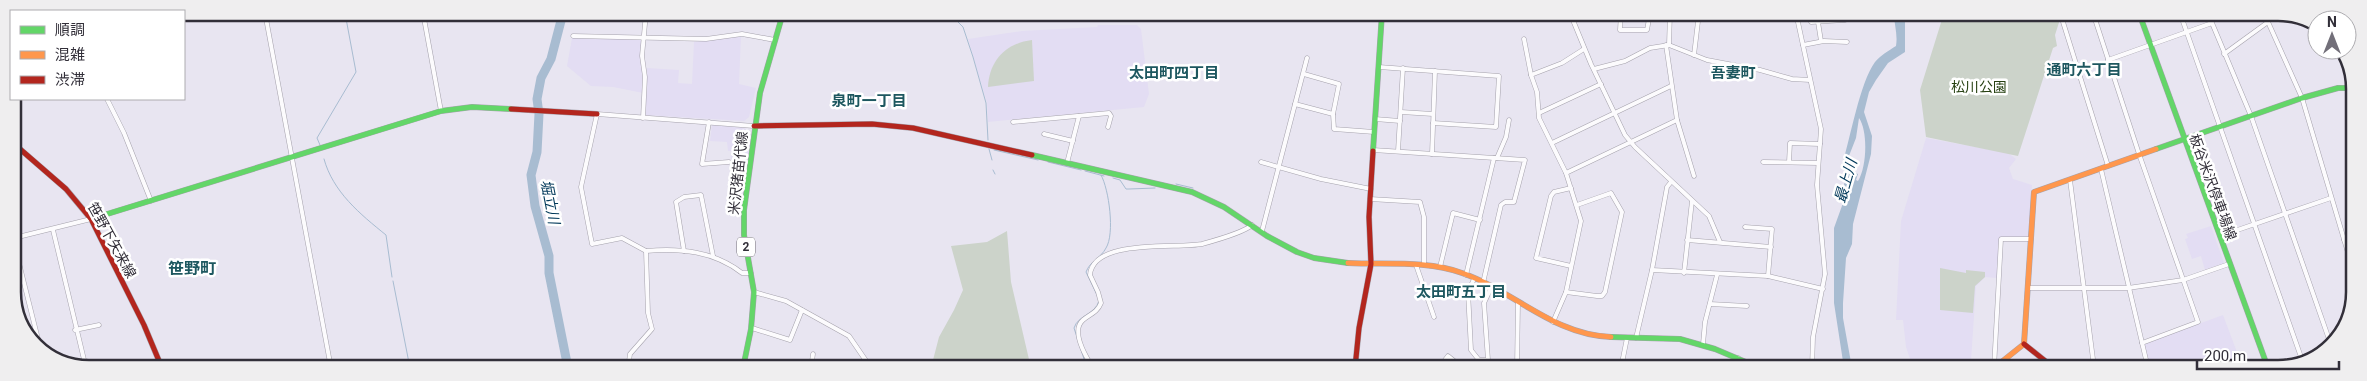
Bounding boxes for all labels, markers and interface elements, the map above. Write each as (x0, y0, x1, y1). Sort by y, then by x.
legend (10, 10, 185, 100)
north arrow (2307, 10, 2357, 60)
text: N (2327, 14, 2337, 30)
text: 順調 (55, 21, 85, 39)
text: 混雑 (55, 46, 85, 64)
district label: 通町六丁目 (2046, 61, 2122, 79)
district label: 太田町四丁目 (1129, 64, 1219, 82)
district label: 吾妻町 (1710, 64, 1756, 82)
text: 渋滞 (55, 71, 85, 89)
park label: 松川公園 (1951, 79, 2007, 95)
district label: 泉町一丁目 (831, 92, 907, 110)
street label: 米沢猪苗代線 (726, 130, 750, 216)
street label: 板谷米沢停車場線 (2186, 132, 2240, 242)
water label: 最上川 (1831, 155, 1861, 205)
water label: 堀立川 (537, 178, 564, 228)
street label: 笹野下矢来線 (85, 199, 139, 281)
road number: 2 (737, 238, 755, 256)
district label: 笹野町 (168, 259, 216, 278)
district label: 太田町五丁目 (1416, 283, 1506, 301)
scale bar (2197, 338, 2340, 370)
text: 200 m (2204, 347, 2246, 365)

